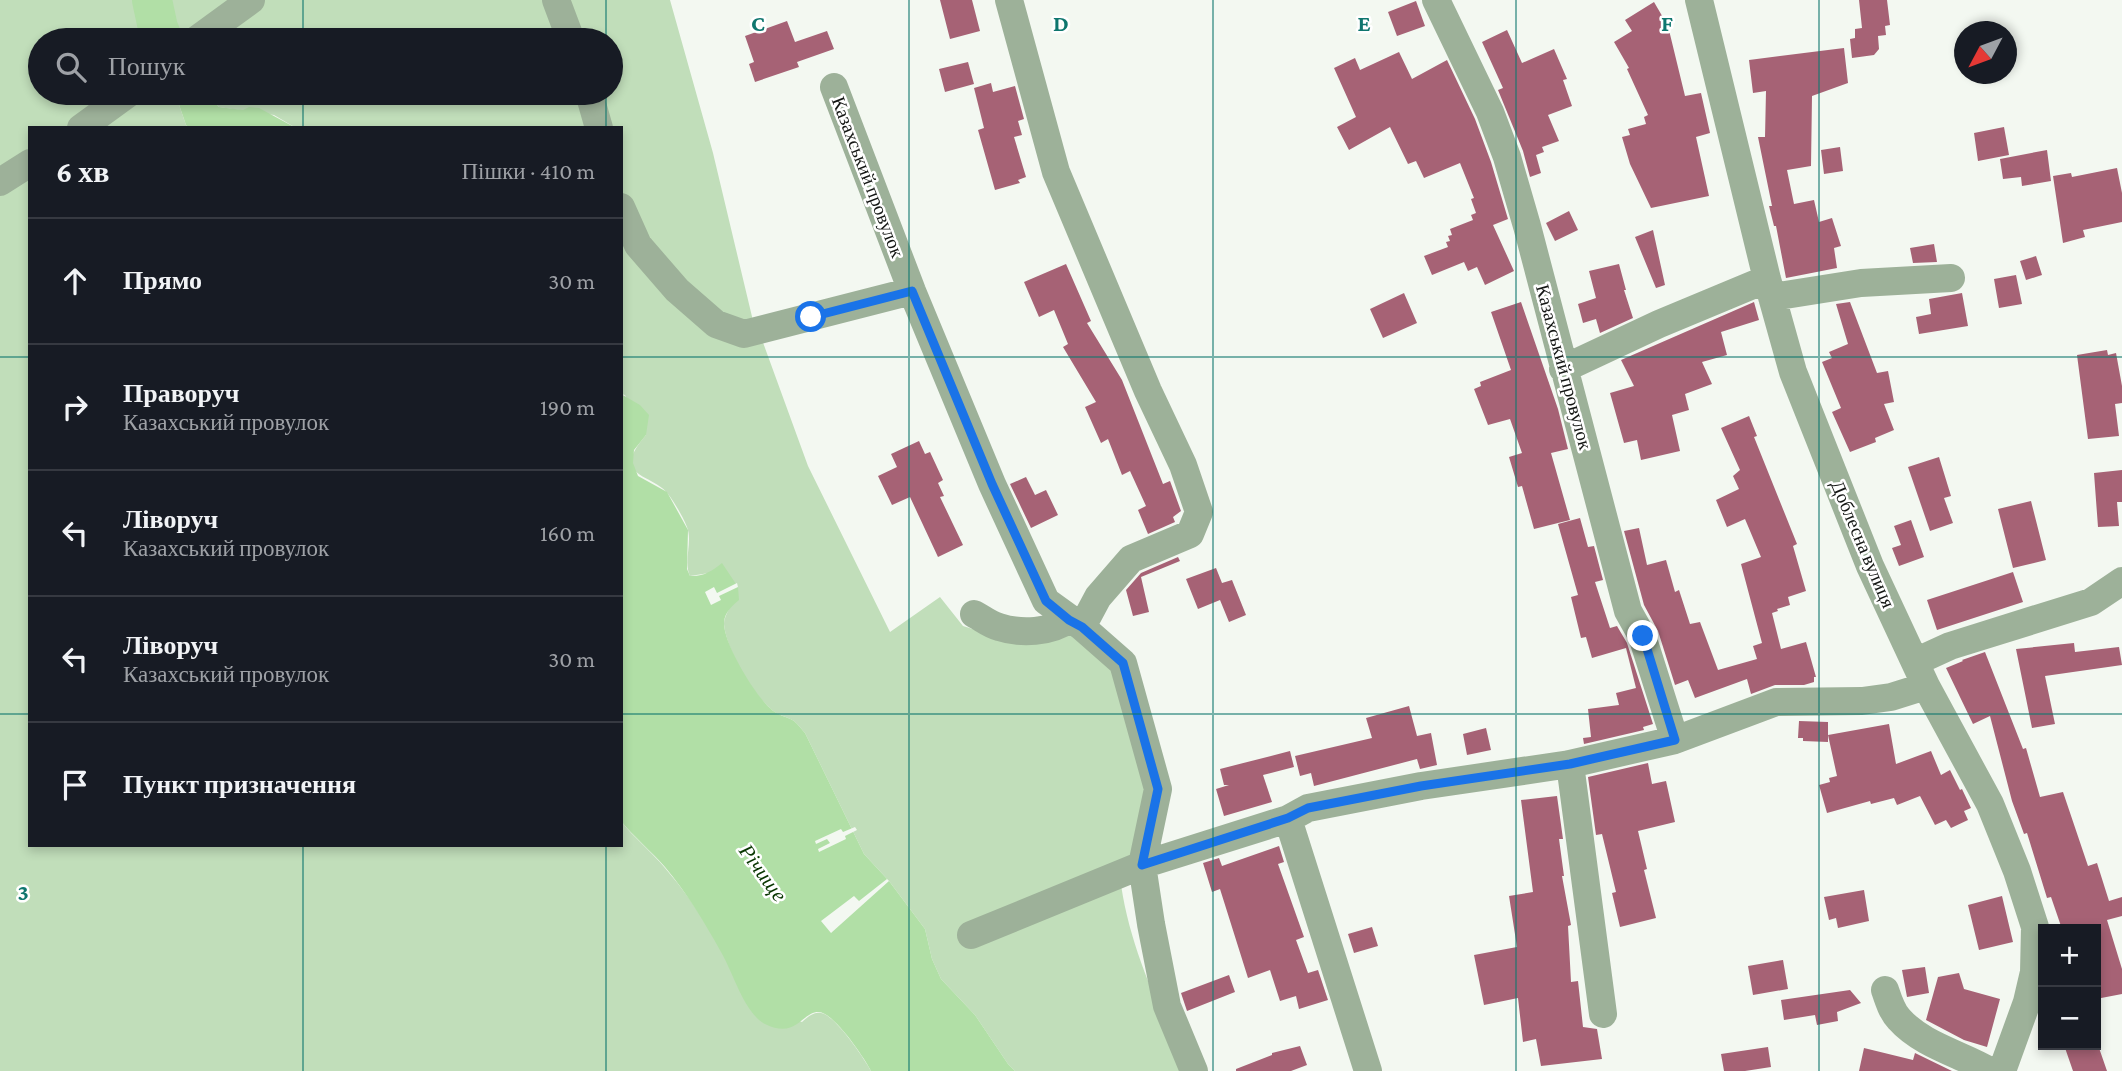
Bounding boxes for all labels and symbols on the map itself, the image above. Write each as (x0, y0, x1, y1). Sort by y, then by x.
text: C (751, 10, 765, 36)
text: D (1053, 10, 1069, 36)
text: E (1357, 10, 1371, 36)
text: F (1661, 10, 1673, 36)
north arrow (1954, 21, 2017, 84)
street label: Казахський провулок (828, 94, 909, 261)
street label: Казахський провулок (1532, 282, 1596, 453)
route start (795, 301, 826, 332)
street label: Доблесна вулиця (1827, 477, 1899, 611)
route end (1627, 620, 1658, 651)
water label: Річище (734, 839, 792, 906)
text: 3 (17, 879, 29, 905)

